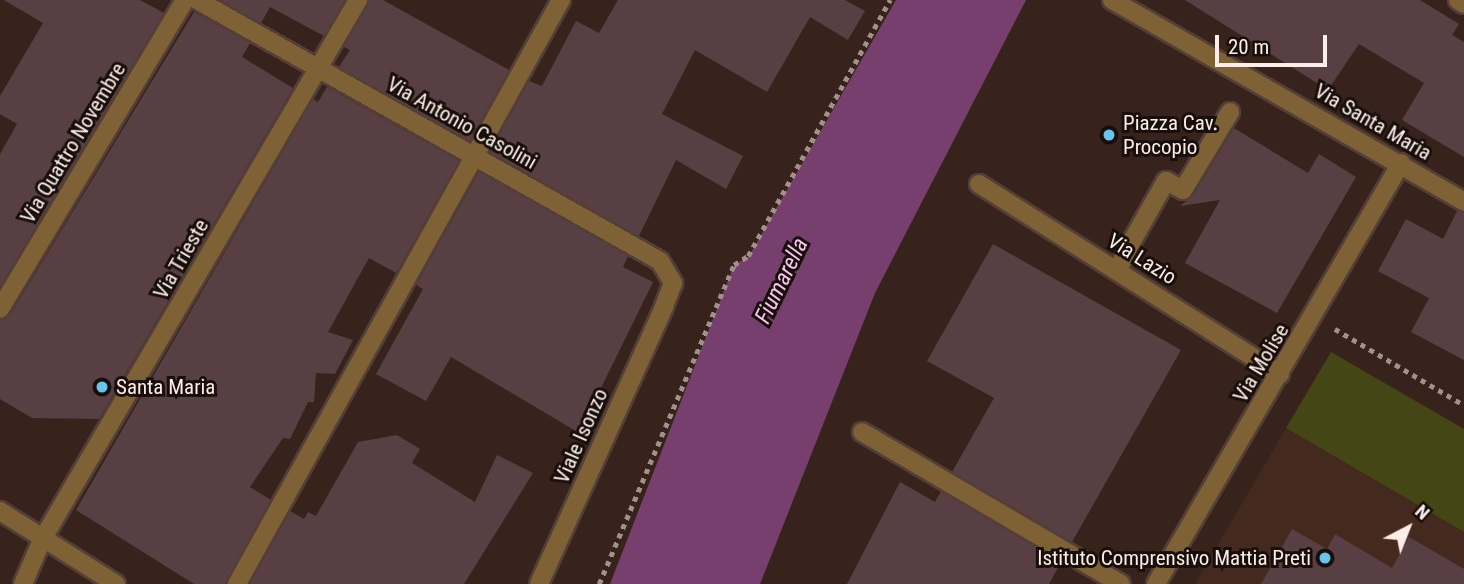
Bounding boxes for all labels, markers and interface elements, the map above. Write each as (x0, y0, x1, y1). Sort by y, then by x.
scale bar (1219, 21, 1331, 65)
text: 20 m (1228, 35, 1269, 59)
street label: Via Quattro Novembre (15, 58, 131, 228)
street label: Via Antonio Casolini (383, 71, 541, 175)
street label: Via Santa Maria (1310, 78, 1436, 166)
place label: Piazza Cav. Procopio (1123, 110, 1218, 160)
marker: Piazza Cav. Procopio (1101, 127, 1117, 143)
street label: Via Trieste (148, 214, 214, 304)
street label: Via Lazio (1103, 228, 1181, 290)
water label: Fiumarella (749, 234, 815, 328)
street label: Via Molise (1228, 319, 1294, 407)
place label: Santa Maria (116, 374, 215, 400)
marker: Santa Maria (94, 379, 110, 395)
street label: Viale Isonzo (549, 385, 613, 487)
north arrow (1373, 493, 1443, 563)
text: N (1410, 500, 1434, 524)
place label: Istituto Comprensivo Mattia Preti (1037, 545, 1311, 571)
marker: Istituto Comprensivo Mattia Preti (1317, 550, 1333, 566)

